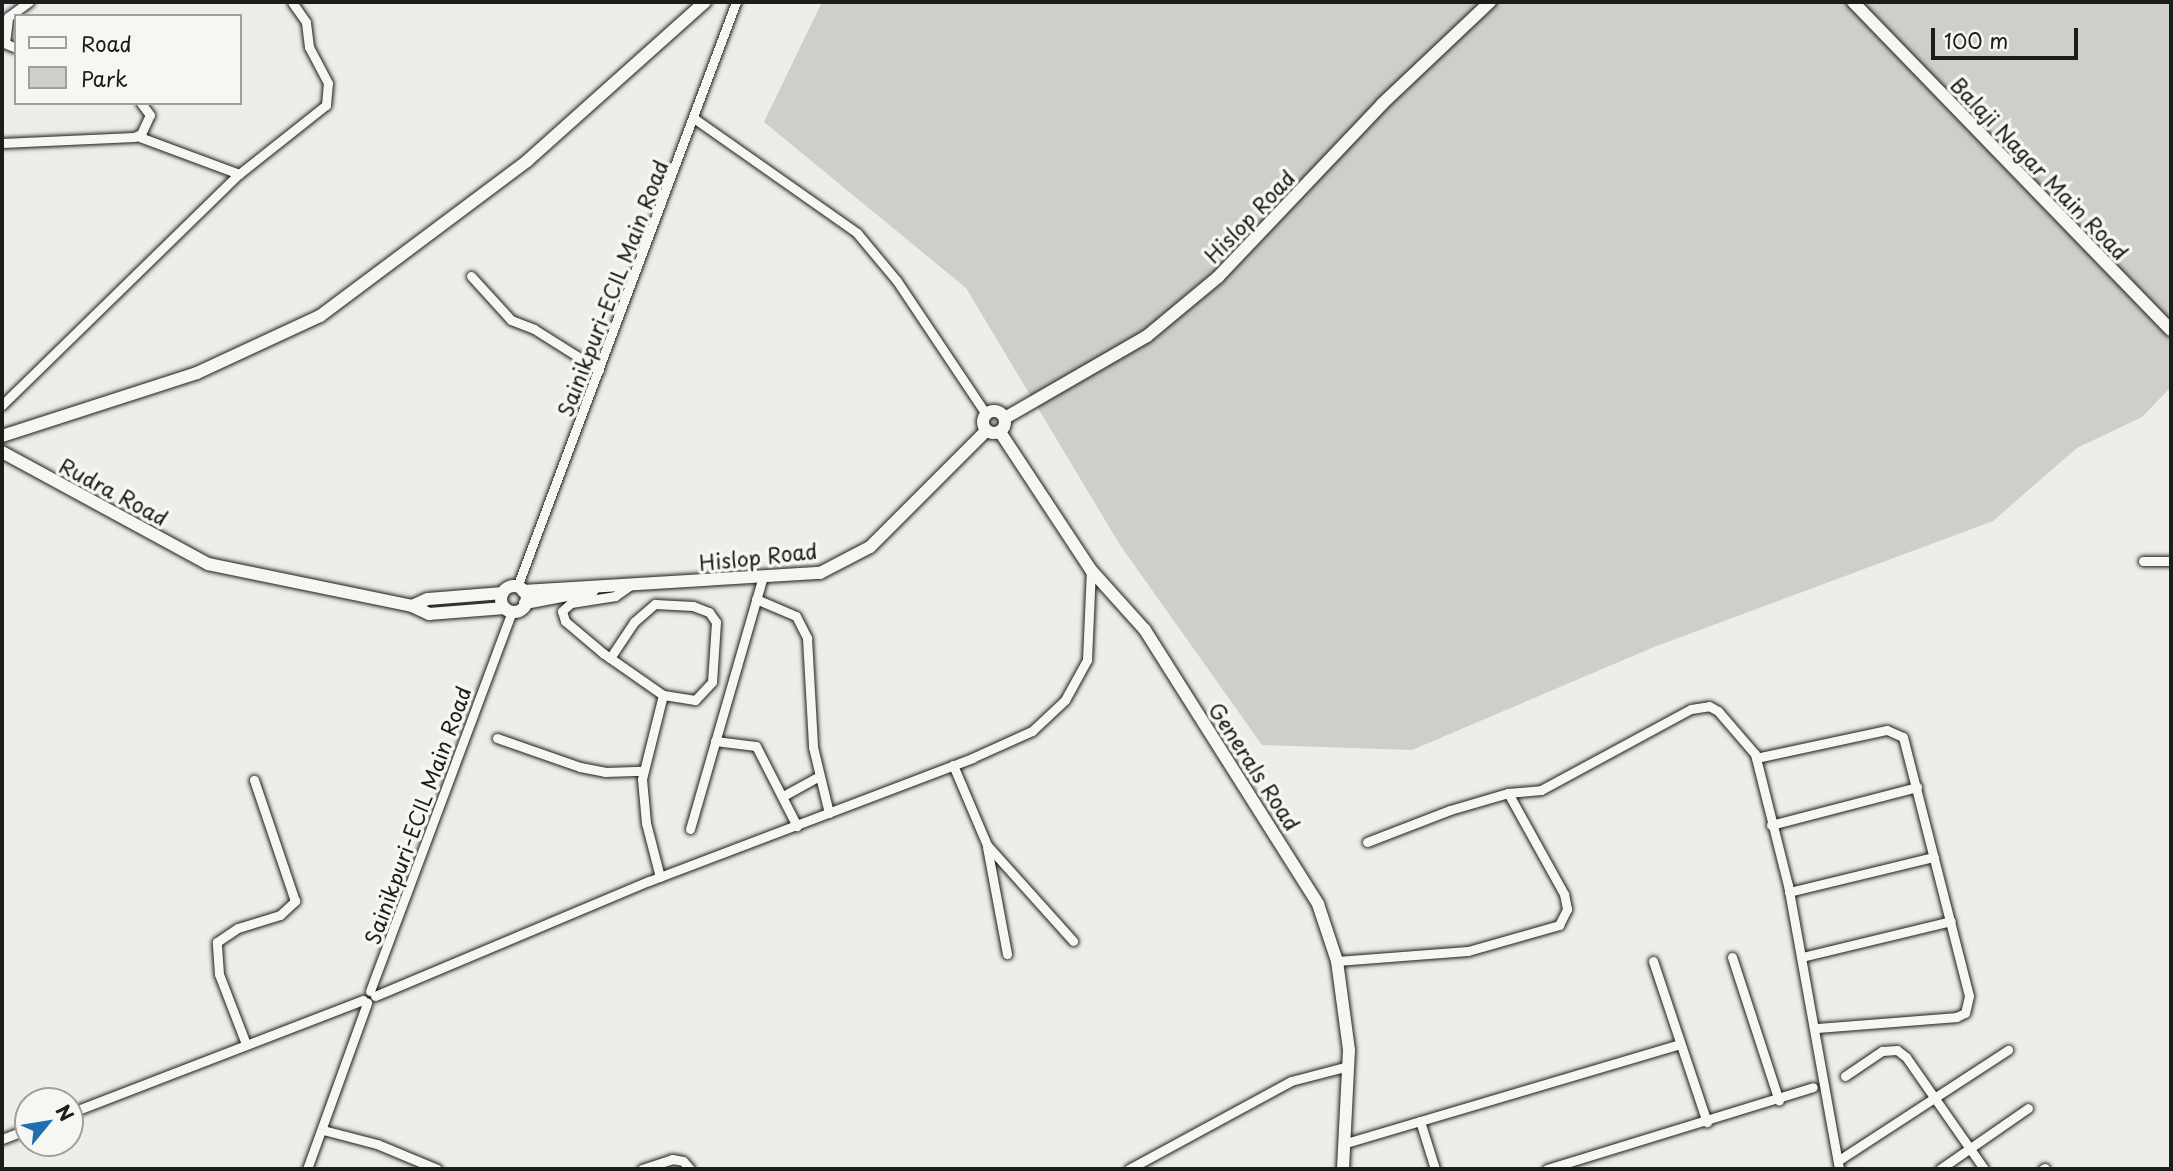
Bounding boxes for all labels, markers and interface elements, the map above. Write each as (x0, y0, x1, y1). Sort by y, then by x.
legend (14, 14, 242, 105)
scale bar (1935, 14, 2082, 58)
text: 100 m (1944, 24, 2008, 56)
text: Road (81, 27, 132, 59)
text: Park (81, 62, 128, 94)
street label: Balaji Nagar Main Road (1946, 71, 2134, 265)
street label: Sainikpuri-ECIL Main Road (551, 155, 673, 421)
street label: Hislop Road (1198, 164, 1300, 268)
street label: Rudra Road (56, 452, 172, 530)
street label: Hislop Road (697, 537, 819, 575)
street label: Sainikpuri-ECIL Main Road (358, 682, 476, 948)
street label: Generals Road (1204, 697, 1306, 835)
north arrow (14, 1087, 84, 1157)
text: N (50, 1099, 81, 1126)

